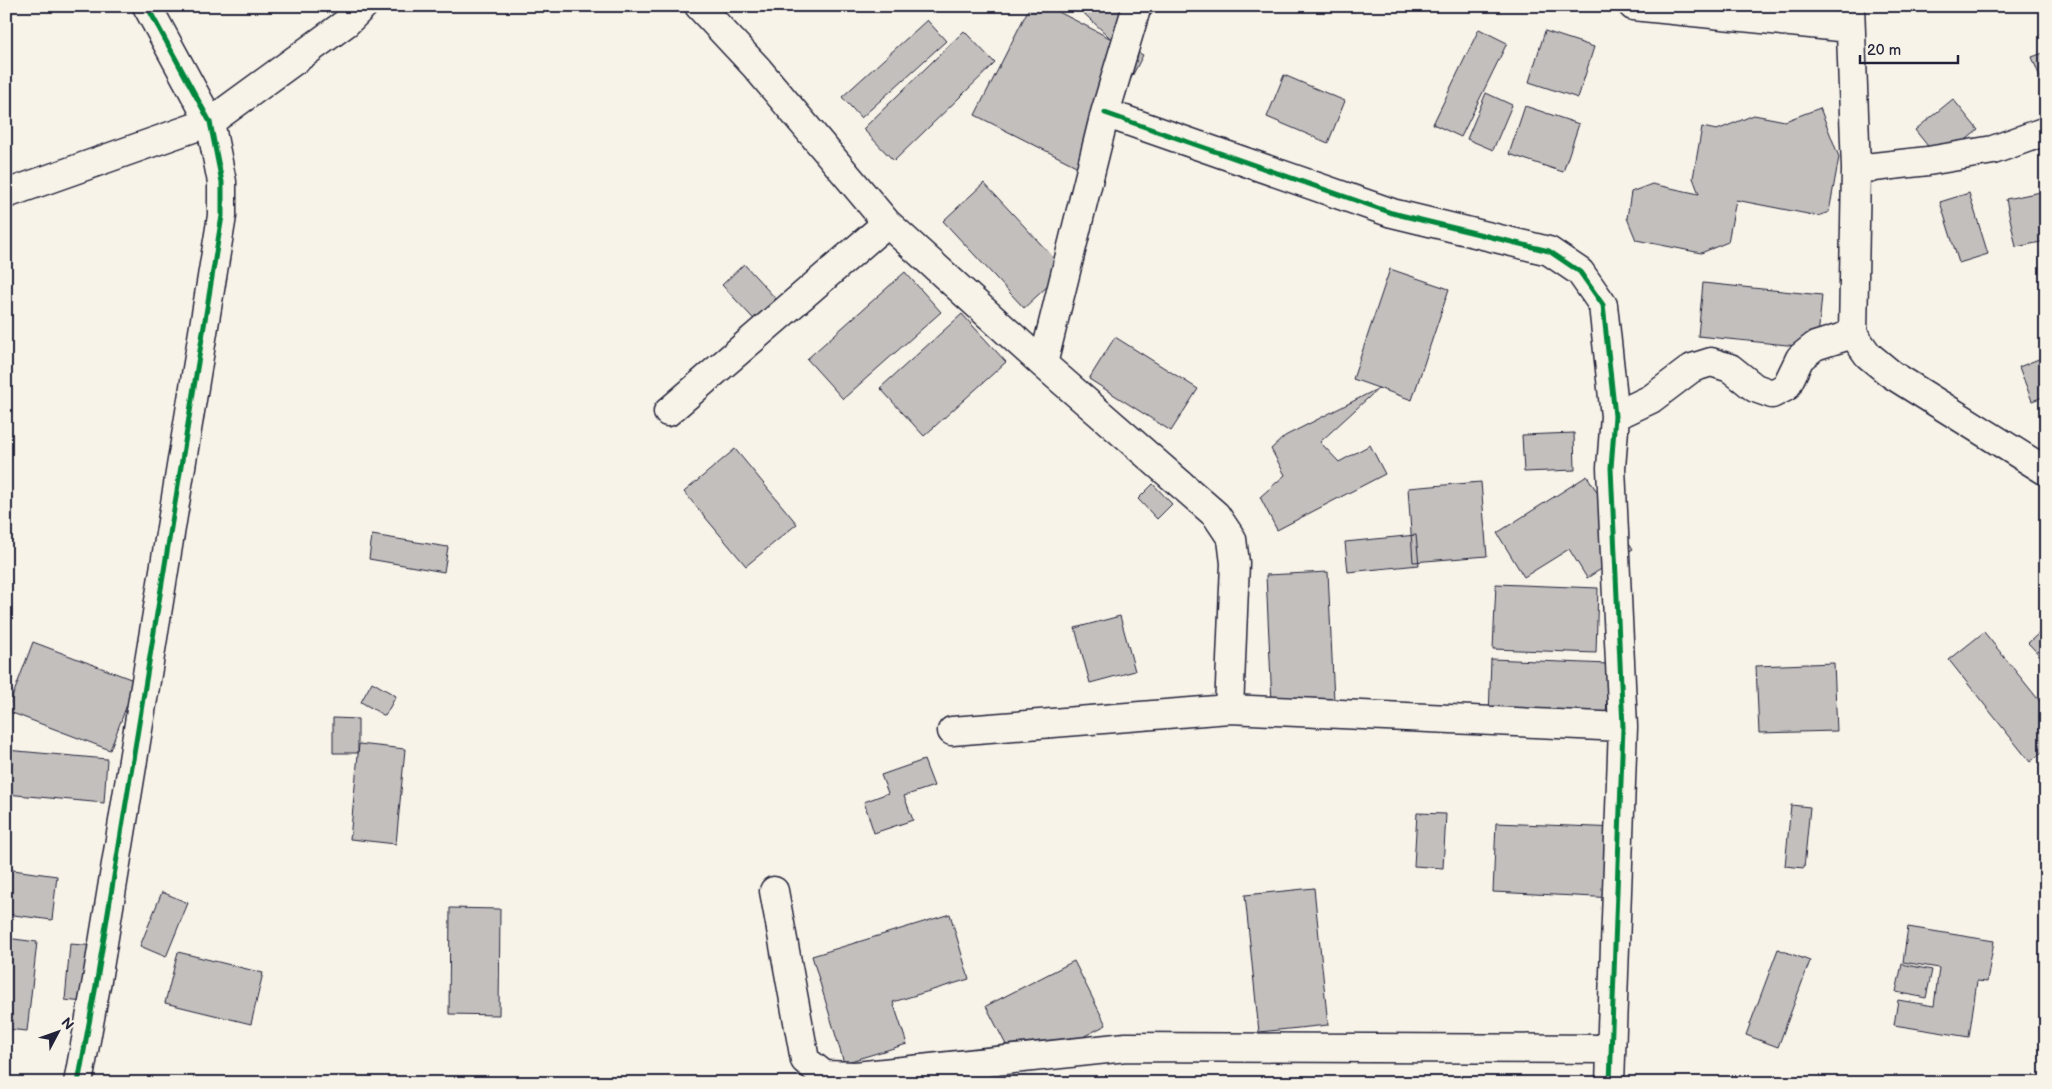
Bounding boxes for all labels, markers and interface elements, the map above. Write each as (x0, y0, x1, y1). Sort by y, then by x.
scale bar (1860, 32, 1957, 64)
text: 20 m (1867, 41, 1901, 60)
north arrow (32, 1006, 82, 1056)
text: N (58, 1014, 77, 1033)

